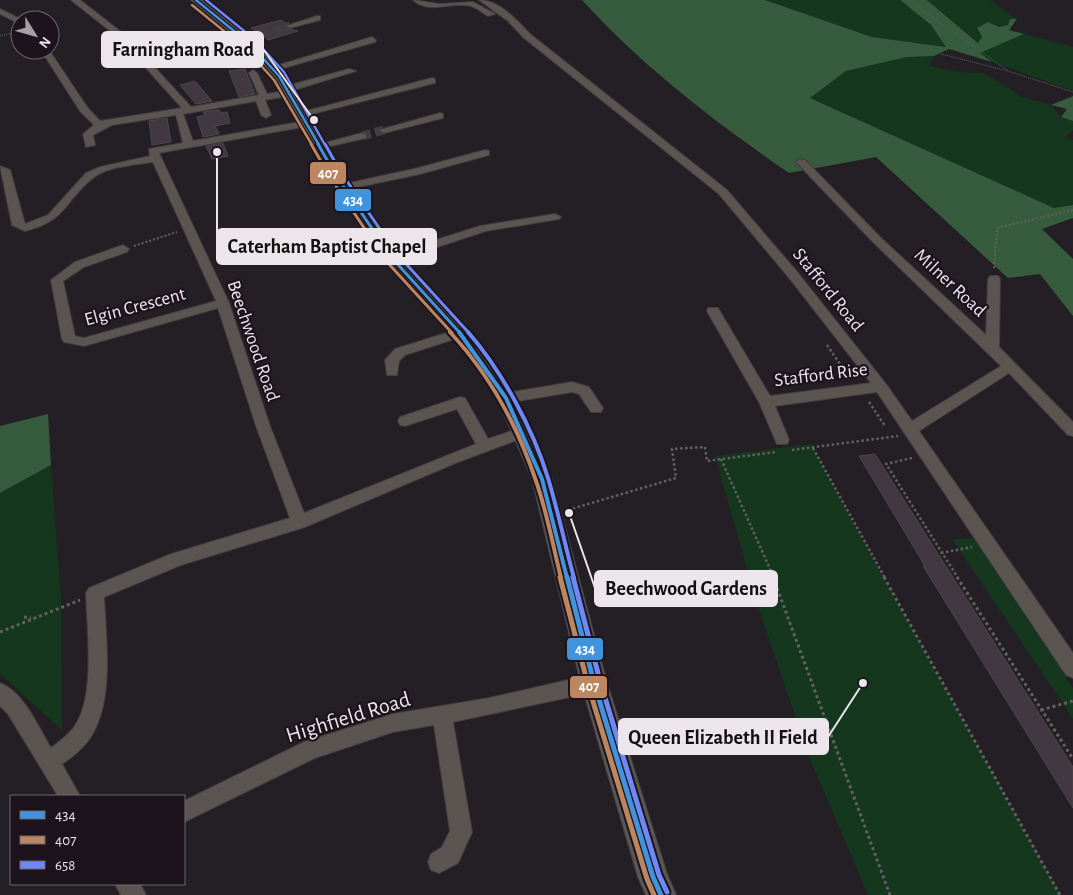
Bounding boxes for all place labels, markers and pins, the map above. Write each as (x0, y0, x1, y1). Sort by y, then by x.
callout: Farningham Road (102, 32, 263, 67)
callout: Caterham Baptist Chapel (217, 229, 436, 264)
callout: Beechwood Gardens (595, 571, 777, 606)
callout: Queen Elizabeth II Field (619, 719, 828, 754)

